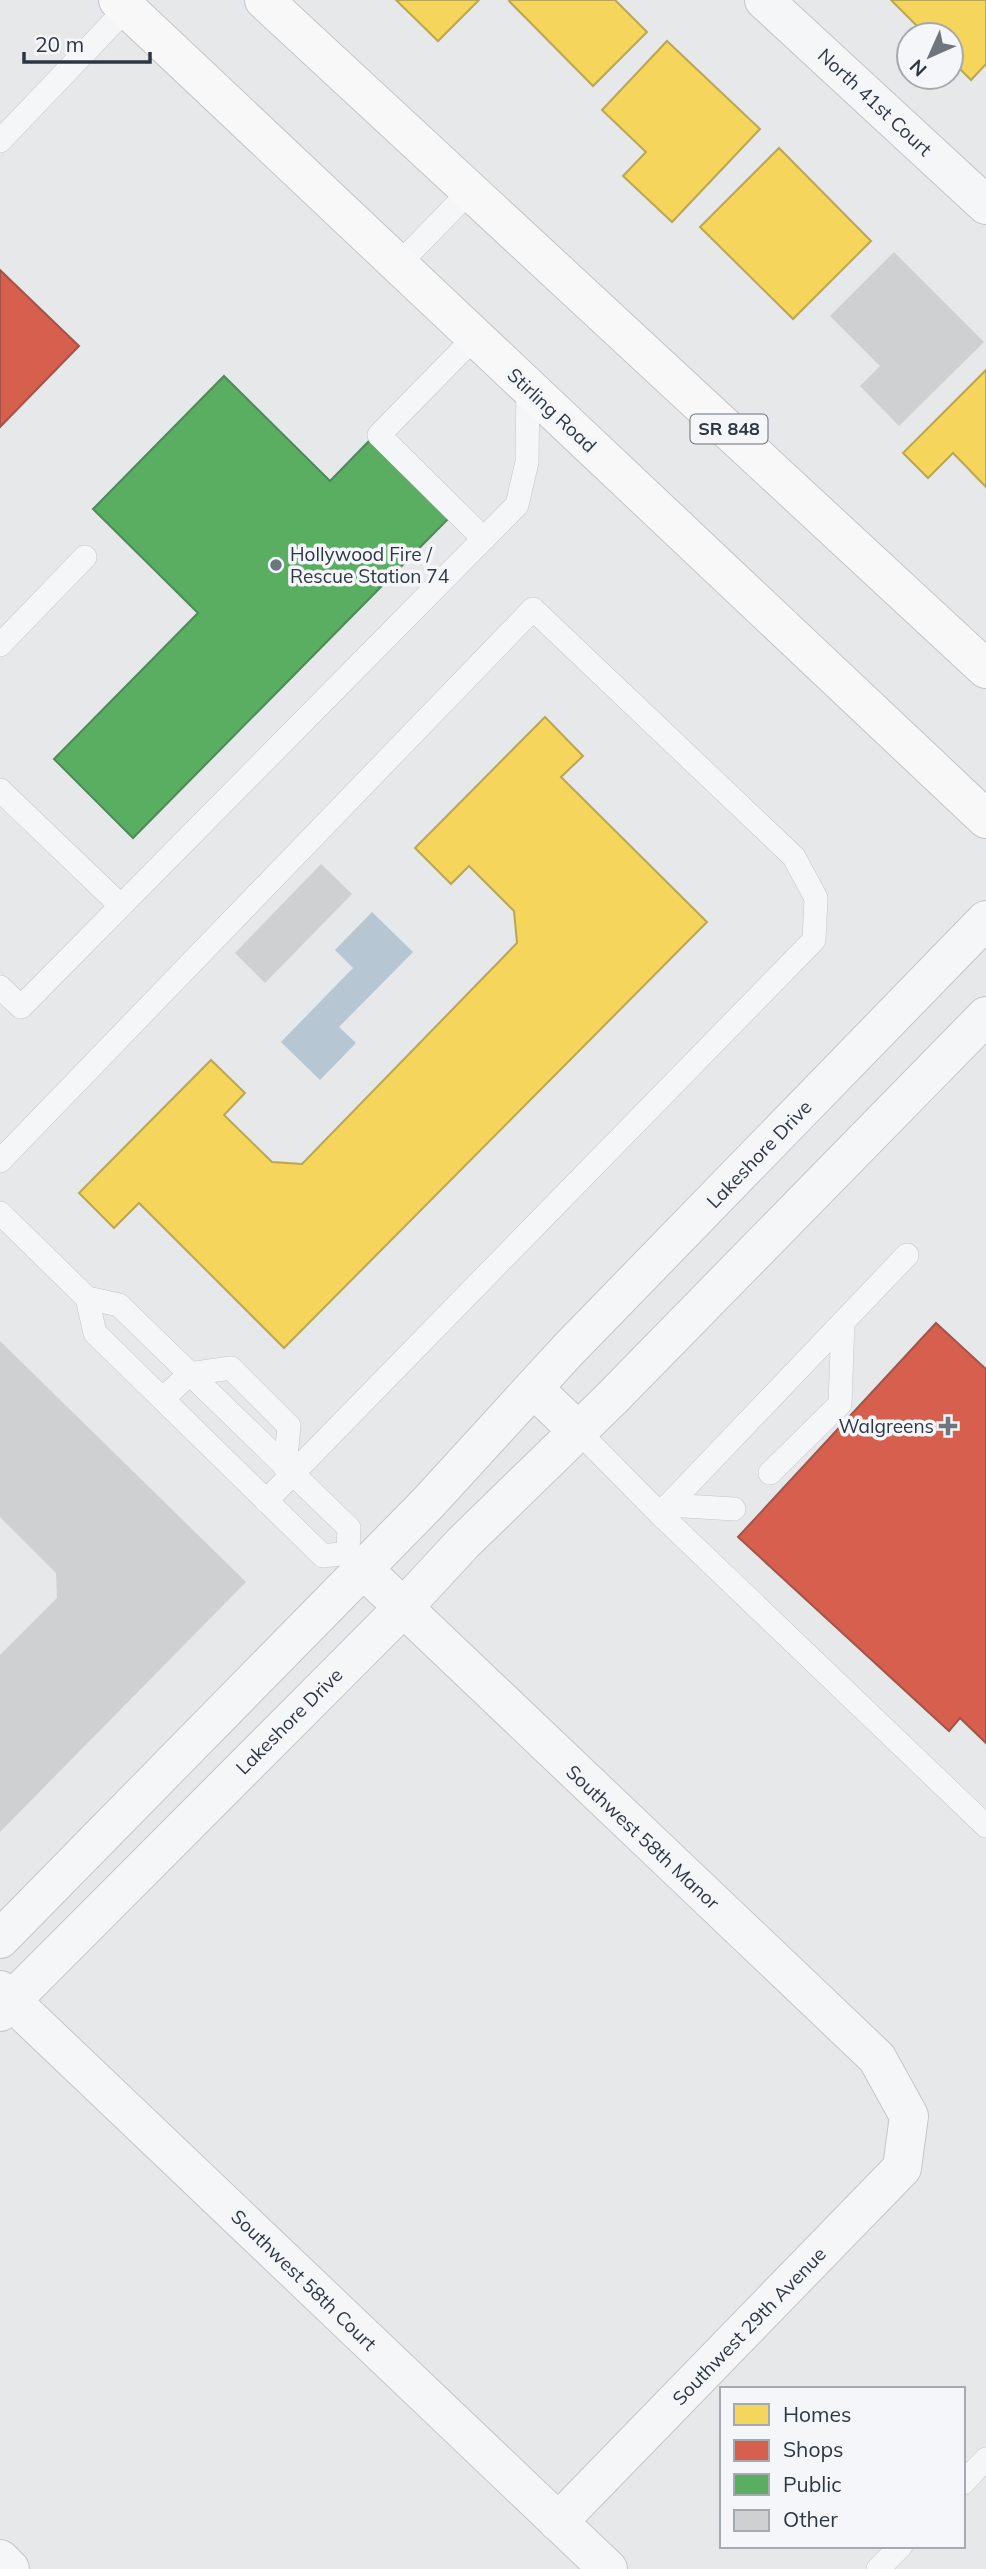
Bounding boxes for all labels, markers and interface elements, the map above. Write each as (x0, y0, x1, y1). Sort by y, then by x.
scale bar (24, 21, 150, 65)
north arrow (895, 21, 965, 91)
text: 20 m (35, 31, 84, 57)
street label: North 41st Court (813, 43, 937, 161)
street label: Stirling Road (502, 363, 602, 457)
road number: SR 848 (690, 414, 768, 444)
place label: Hollywood Fire / Rescue Station 74 (290, 542, 449, 588)
marker: Hollywood Fire / Rescue Station 74 (268, 557, 284, 573)
street label: Lakeshore Drive (701, 1095, 817, 1213)
place label: Walgreens (839, 1414, 934, 1438)
marker: Walgreens (940, 1418, 956, 1434)
street label: Lakeshore Drive (231, 1663, 347, 1779)
street label: Southwest 58th Manor (561, 1760, 725, 1914)
street label: Southwest 58th Court (226, 2204, 382, 2356)
street label: Southwest 29th Avenue (667, 2242, 831, 2410)
legend (720, 2387, 965, 2548)
text: Homes (783, 2401, 851, 2427)
text: Shops (783, 2436, 843, 2462)
text: Public (783, 2471, 842, 2497)
text: Other (783, 2506, 838, 2532)

